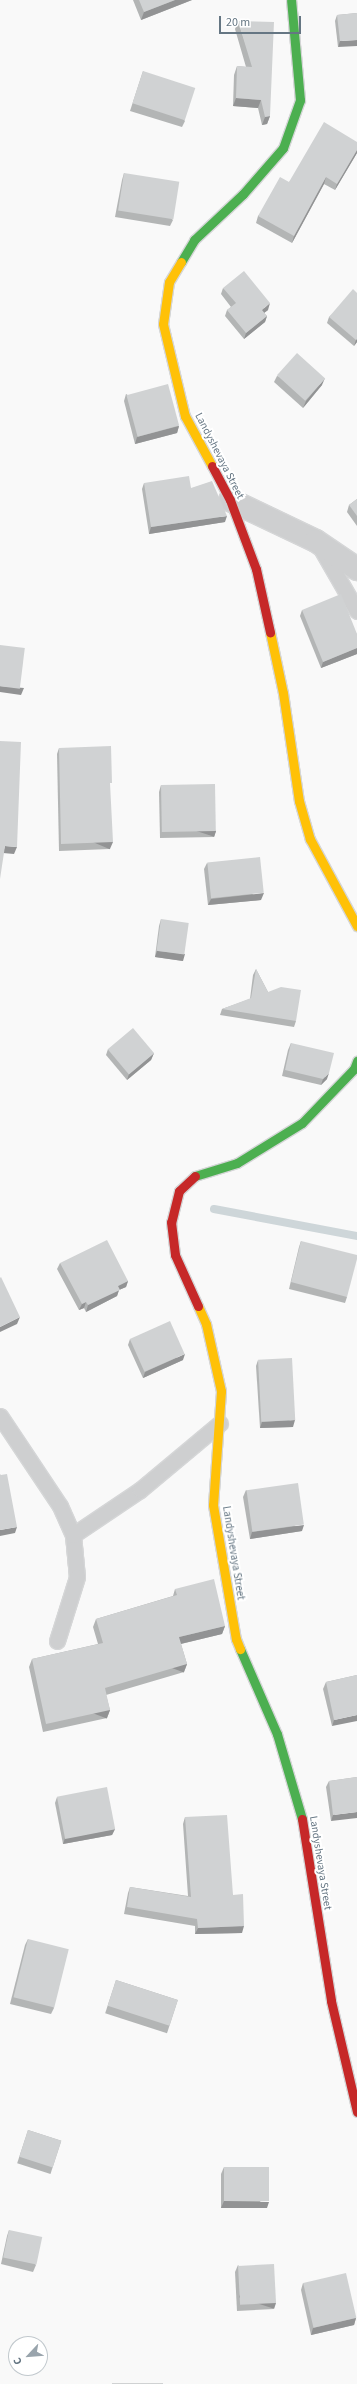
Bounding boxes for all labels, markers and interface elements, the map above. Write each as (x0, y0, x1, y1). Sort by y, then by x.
scale bar (221, 8, 303, 34)
text: 20 m (226, 14, 250, 31)
street label: Landyshevaya Street (192, 411, 246, 501)
street label: Landyshevaya Street (219, 1505, 247, 1601)
street label: Landyshevaya Street (306, 1815, 334, 1911)
north arrow (8, 2336, 48, 2376)
text: С (10, 2355, 26, 2367)

